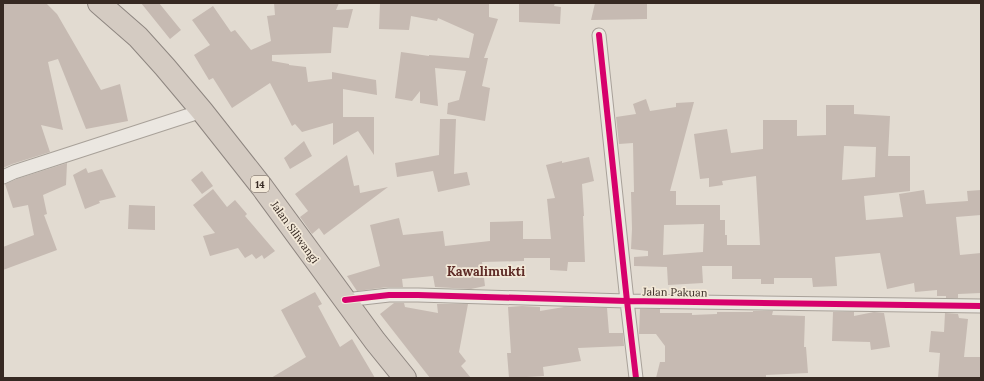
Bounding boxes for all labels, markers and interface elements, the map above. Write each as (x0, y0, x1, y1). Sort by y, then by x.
road number: 14 (251, 176, 269, 192)
street label: Jalan Siliwangi (267, 197, 322, 266)
district label: Kawalimukti (447, 263, 525, 280)
street label: Jalan Pakuan (641, 284, 708, 300)

